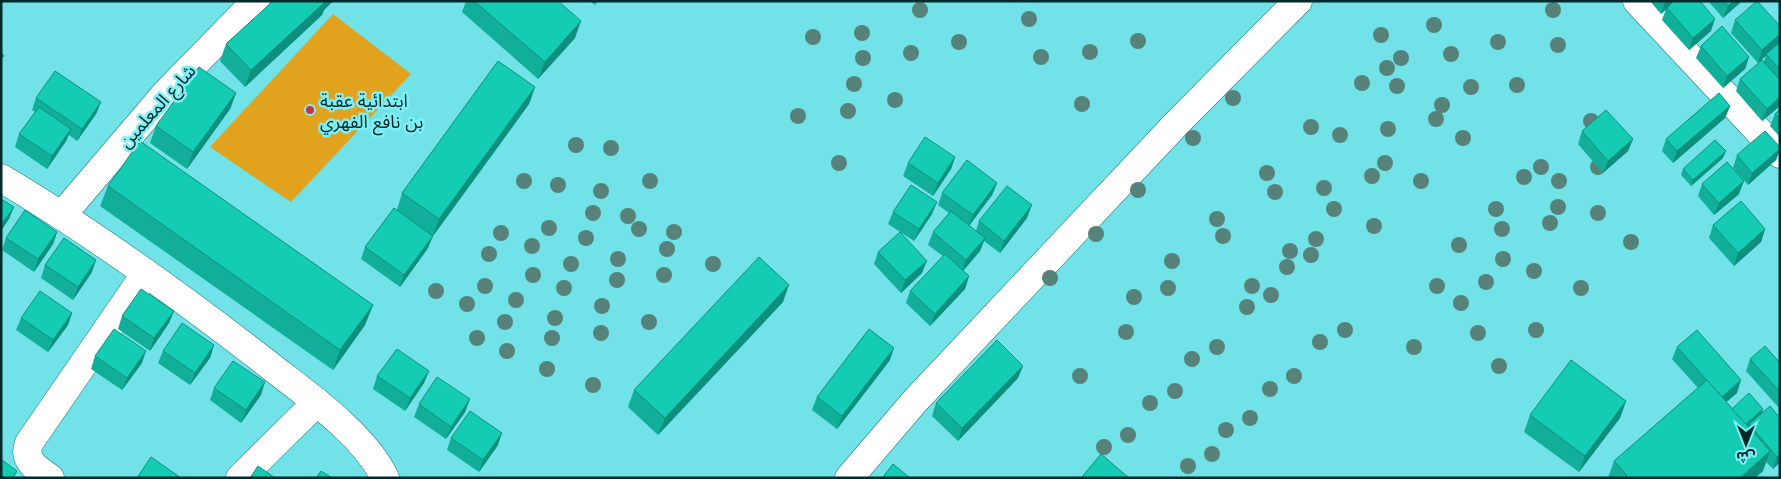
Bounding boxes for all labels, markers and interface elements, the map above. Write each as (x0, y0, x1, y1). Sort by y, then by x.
street label: شارع المعلمين (114, 60, 203, 154)
place label: ابتدائية عقبة بن نافع الفهري (320, 89, 423, 136)
marker: ابتدائية عقبة بن نافع الفهري (304, 104, 316, 116)
north arrow (1721, 419, 1771, 469)
text: ش (1736, 448, 1756, 466)

